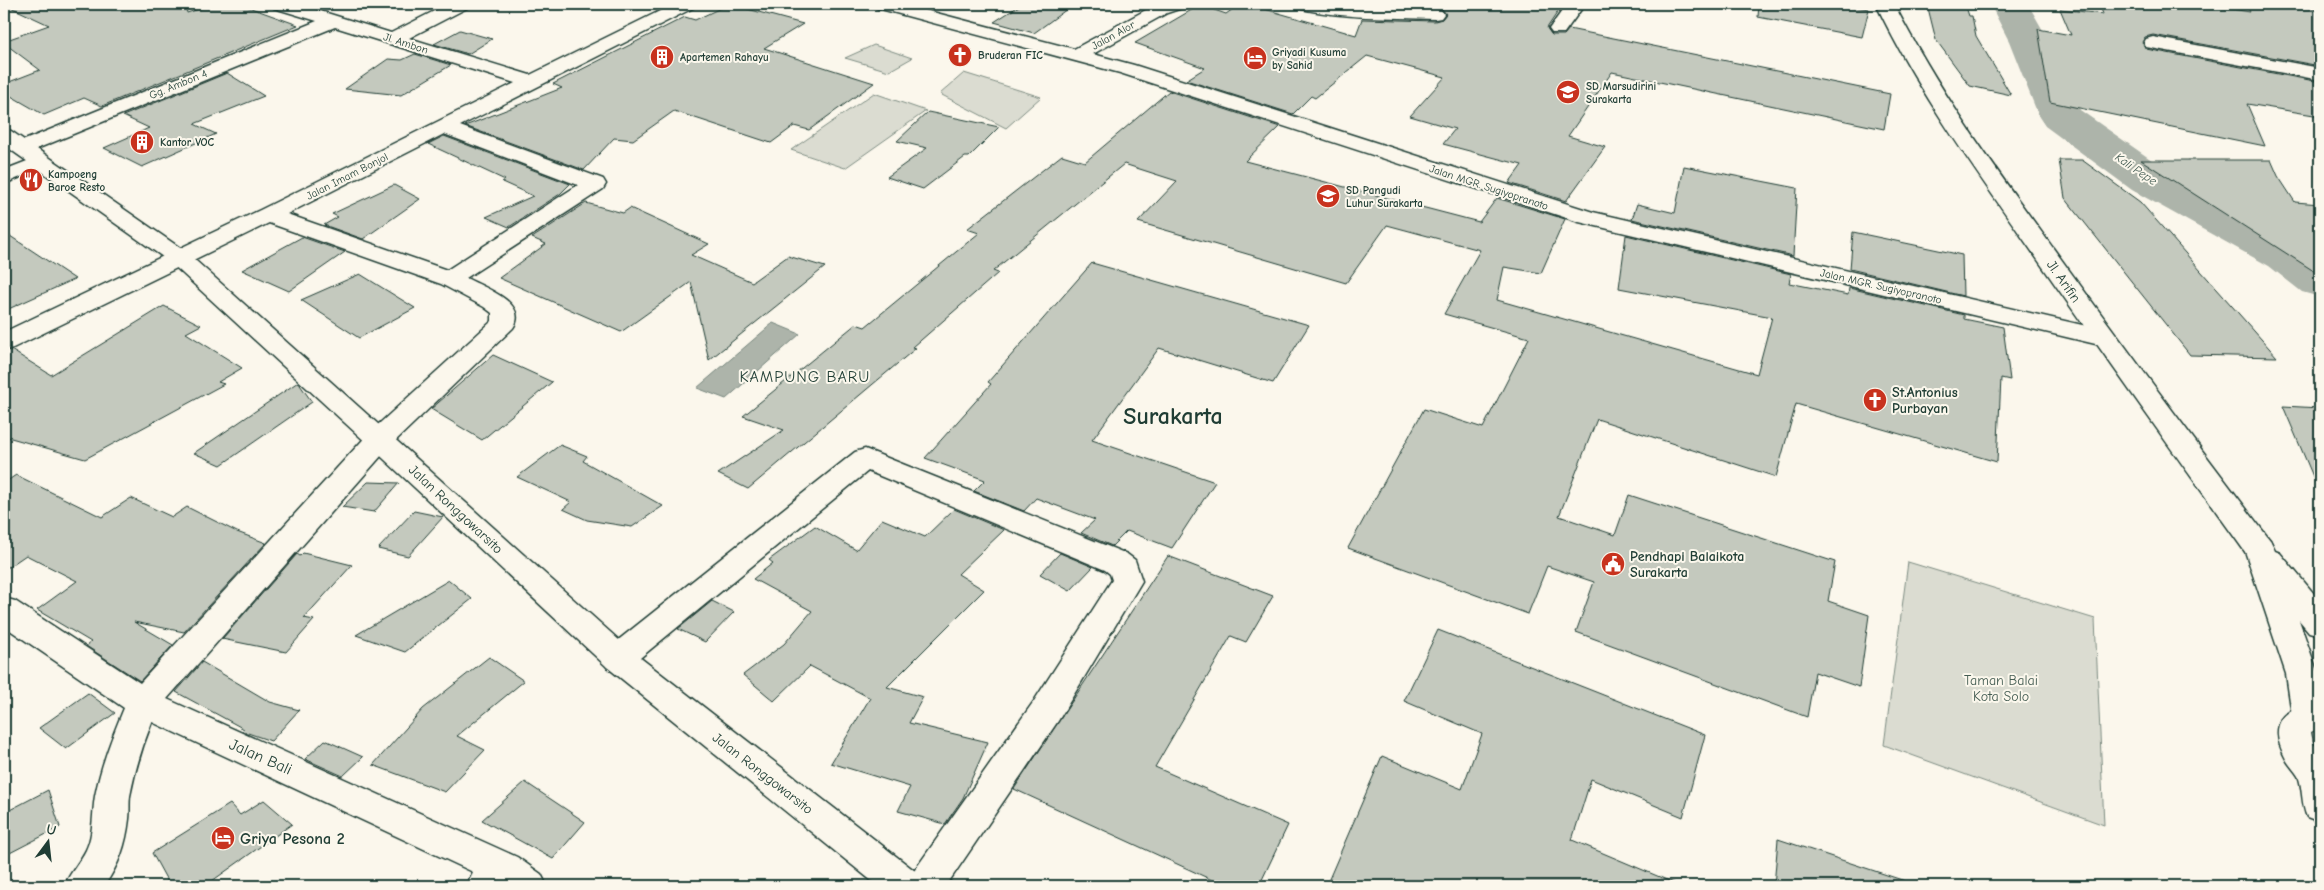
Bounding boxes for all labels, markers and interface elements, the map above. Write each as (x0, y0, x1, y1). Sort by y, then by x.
street label: Jalan Alor (1089, 18, 1138, 53)
street label: Jl. Ambon (382, 30, 430, 57)
church icon: Bruderan FIC (947, 42, 973, 68)
building icon: Apartemen Rahayu (649, 44, 675, 70)
hotel icon: Griyadi Kusuma by Sahid (1242, 45, 1268, 71)
place label: Griyadi Kusuma by Sahid (1272, 46, 1346, 72)
place label: Bruderan FIC (978, 49, 1043, 62)
place label: Apartemen Rahayu (680, 51, 769, 64)
street label: Gg. Ambon 4 (147, 67, 209, 102)
school or university icon: SD Marsudirini Surakarta (1555, 79, 1581, 105)
place label: SD Marsudirini Surakarta (1586, 80, 1656, 106)
building icon: Kantor VOC (129, 129, 155, 155)
place label: Kantor VOC (160, 136, 215, 149)
street label: Jalan Imam Bonjol (304, 150, 390, 203)
water label: Kali Pepe (2112, 150, 2160, 188)
street label: Jalan MGR. Sugiyopranoto (1428, 162, 1550, 213)
restaurant icon: Kampoeng Baroe Resto (18, 167, 44, 193)
place label: Kampoeng Baroe Resto (48, 168, 105, 194)
school or university icon: SD Pangudi Luhur Surakarta (1315, 183, 1341, 209)
place label: SD Pangudi Luhur Surakarta (1346, 184, 1423, 210)
street label: Jl. Arifin (2043, 257, 2084, 306)
street label: Jalan MGR. Sugiyopranoto (1819, 266, 1943, 307)
district label: KAMPUNG BARU (740, 368, 870, 386)
place label: St.Antonius Purbayan (1892, 384, 1958, 417)
church icon: St.Antonius Purbayan (1862, 387, 1888, 413)
district label: Surakarta (1123, 402, 1223, 430)
street label: Jalan Ronggowarsito (405, 461, 506, 557)
place label: Pendhapi Balaikota Surakarta (1630, 548, 1744, 581)
public building icon: Pendhapi Balaikota Surakarta (1600, 551, 1626, 577)
park label: Taman Balai Kota Solo (1964, 672, 2038, 705)
street label: Jalan Ronggowarsito (709, 729, 816, 818)
street label: Jalan Bali (226, 735, 295, 779)
north arrow (22, 818, 72, 868)
text: U (45, 821, 58, 839)
hotel icon: Griya Pesona 2 (210, 825, 236, 851)
place label: Griya Pesona 2 (240, 830, 345, 848)

